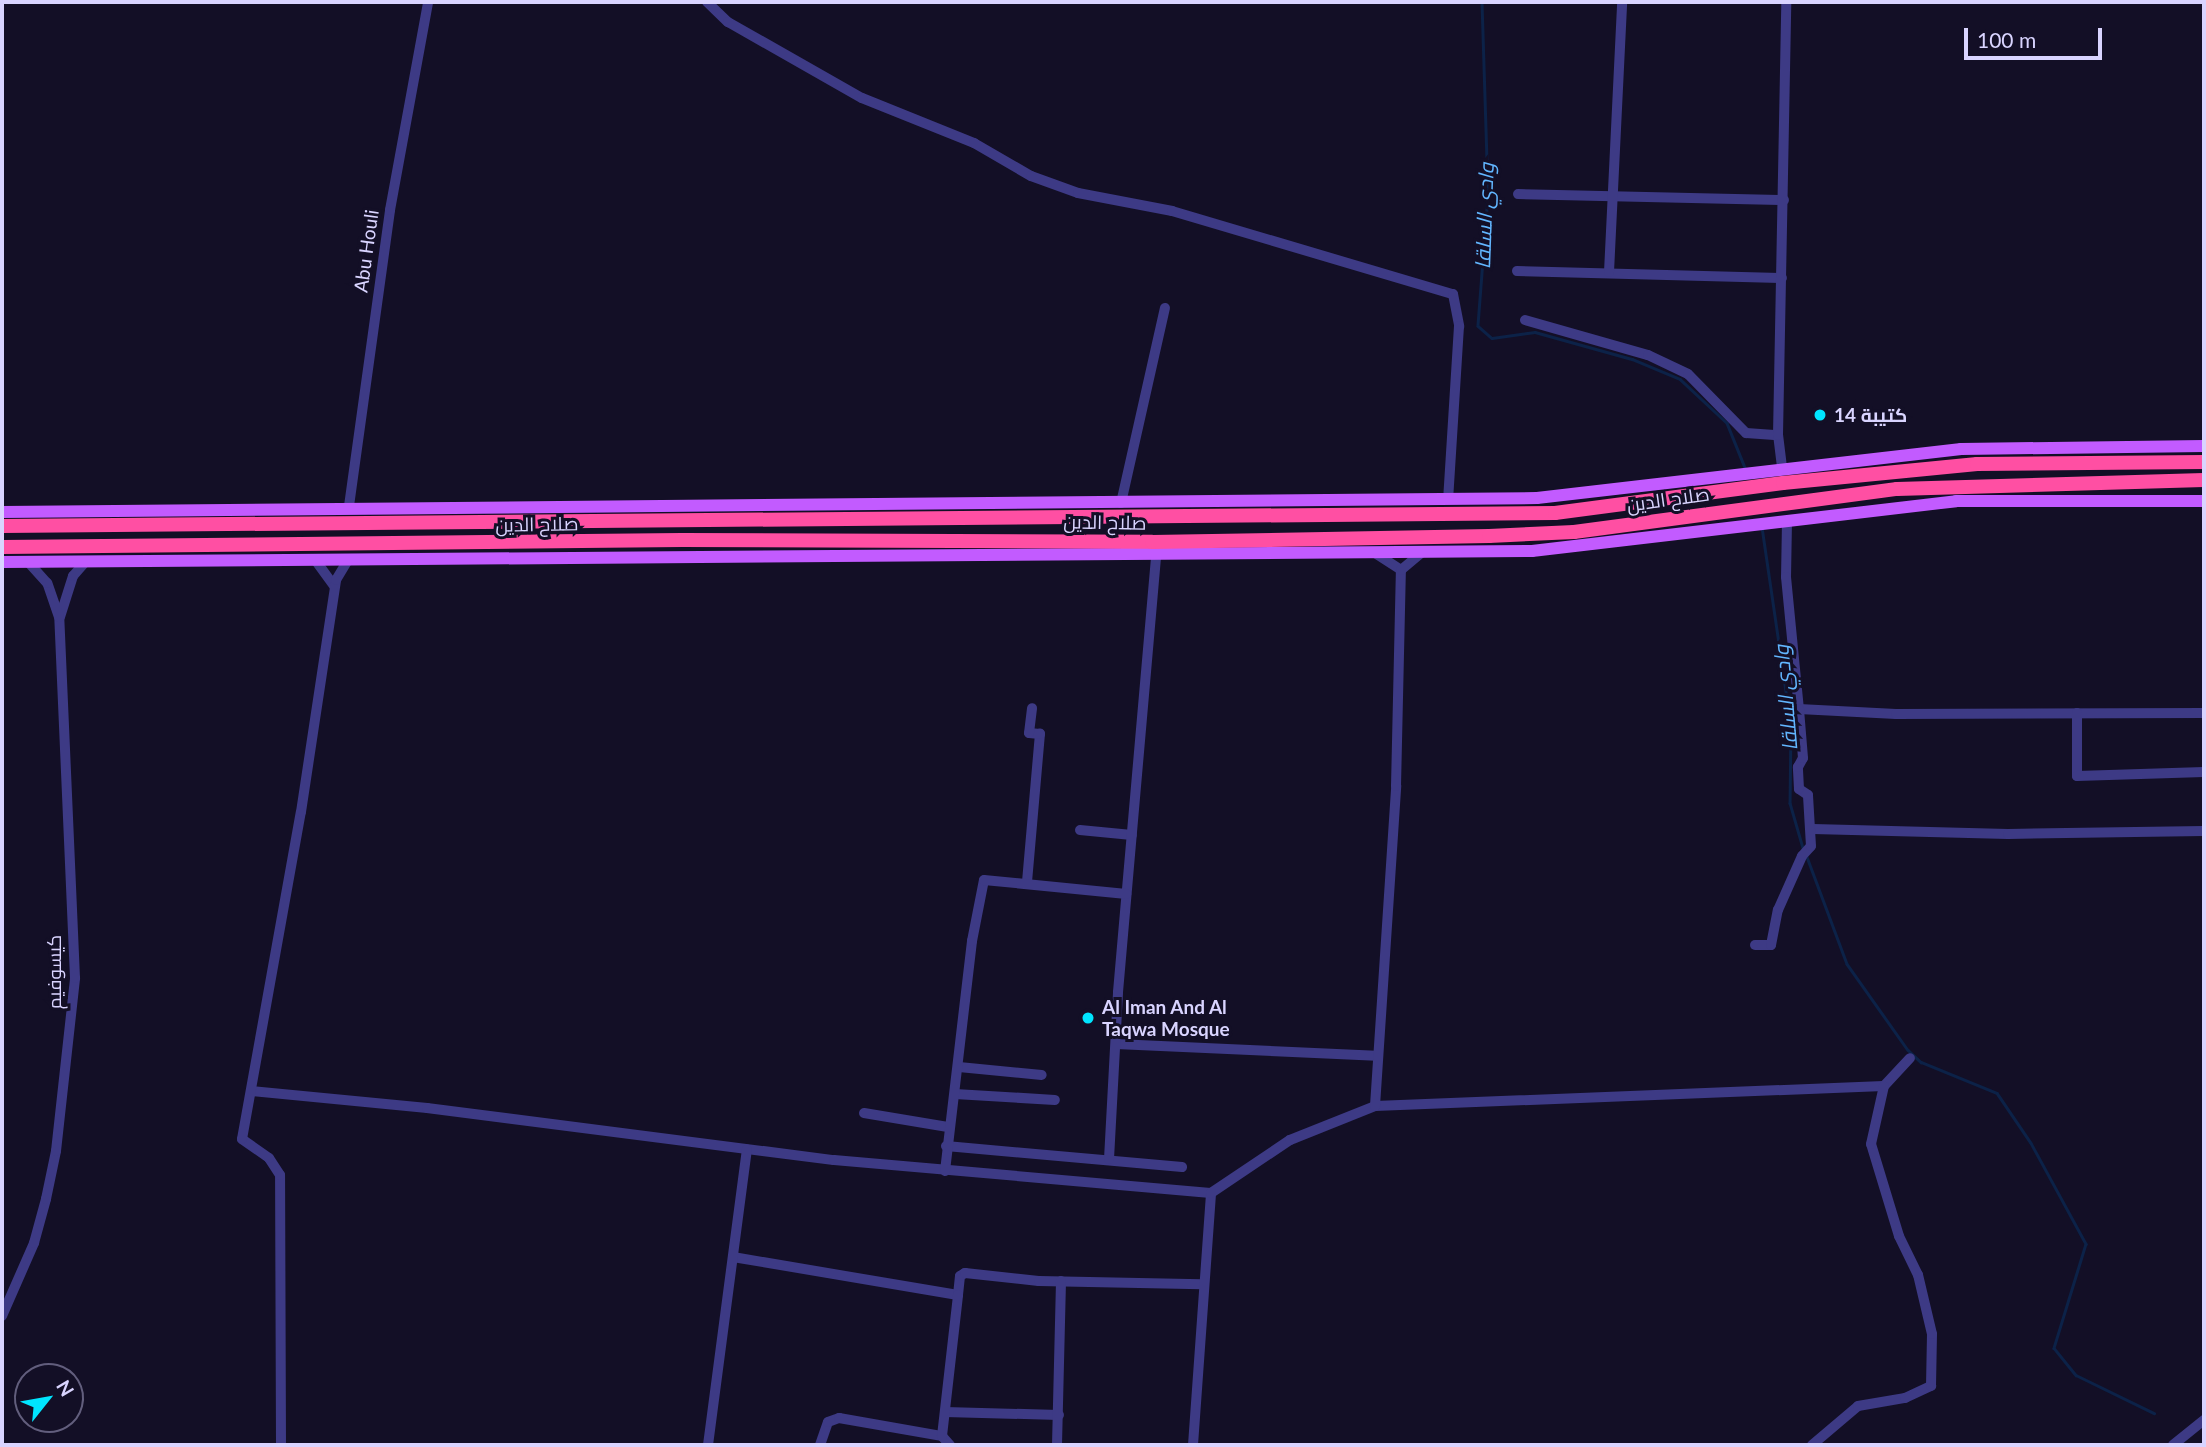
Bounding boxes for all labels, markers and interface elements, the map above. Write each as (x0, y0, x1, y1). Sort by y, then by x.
scale bar (1968, 14, 2106, 58)
text: 100 m (1977, 27, 2036, 52)
water label: وادي السلقا (1470, 162, 1498, 270)
street label: Abu Houli (349, 208, 383, 294)
place label: كتيبة 14 (1834, 404, 1907, 426)
marker: كتيبة 14 (1812, 407, 1828, 423)
street label: صلاح الدين (1625, 482, 1711, 516)
street label: صلاح الدين (1063, 510, 1147, 534)
street label: صلاح الدين (495, 512, 579, 536)
water label: وادي السلقا (1768, 644, 1802, 752)
street label: كيسوفيم (43, 935, 65, 1009)
place label: Al Iman And Al Taqwa Mosque (1102, 996, 1230, 1040)
marker: Al Iman And Al Taqwa Mosque (1080, 1010, 1096, 1026)
north arrow (14, 1363, 84, 1433)
text: N (52, 1376, 79, 1400)

